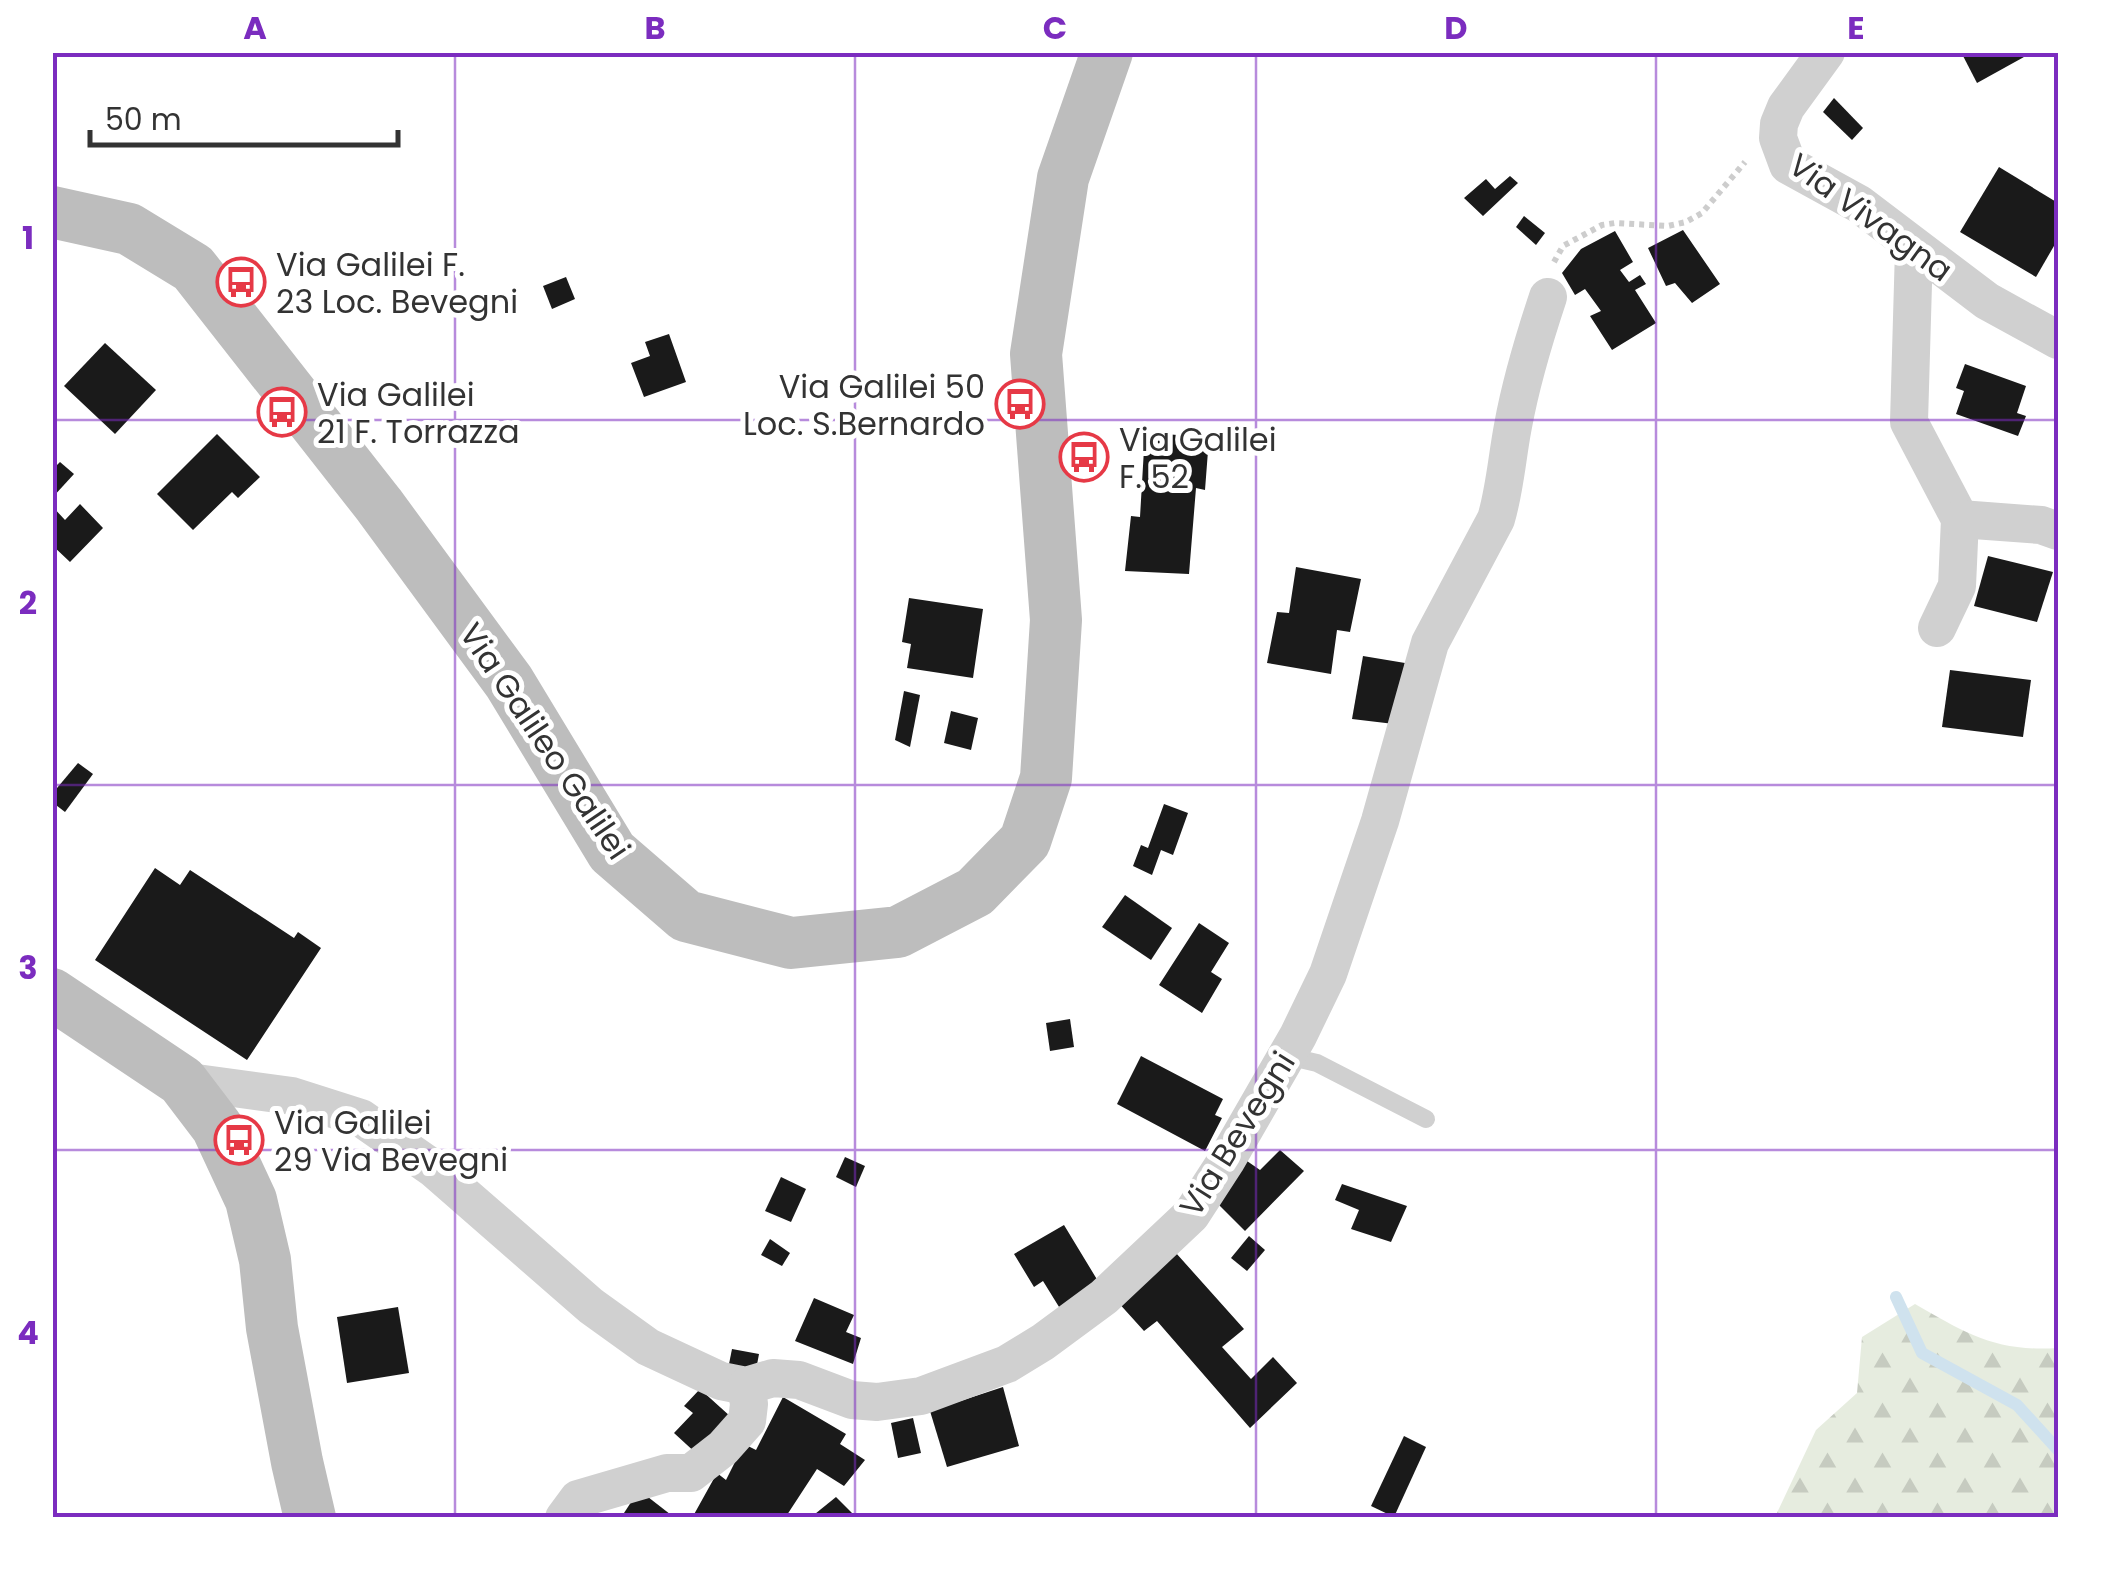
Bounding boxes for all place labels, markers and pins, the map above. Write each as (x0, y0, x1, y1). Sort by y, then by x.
place label: Via Galilei F. 23 Loc. Bevegni (276, 242, 518, 324)
bus stop icon: Via Galilei F. 23 Loc. Bevegni (215, 256, 267, 308)
place label: Via Galilei 50 Loc. S.Bernardo (743, 364, 985, 446)
place label: Via Galilei 21 F. Torrazza (317, 372, 520, 454)
bus stop icon: Via Galilei 50 Loc. S.Bernardo (994, 378, 1046, 430)
bus stop icon: Via Galilei 21 F. Torrazza (256, 386, 308, 438)
place label: Via Galilei F. 52 (1119, 417, 1277, 499)
bus stop icon: Via Galilei F. 52 (1058, 431, 1110, 483)
place label: Via Galilei 29 Via Bevegni (274, 1100, 508, 1182)
bus stop icon: Via Galilei 29 Via Bevegni (213, 1114, 265, 1166)

